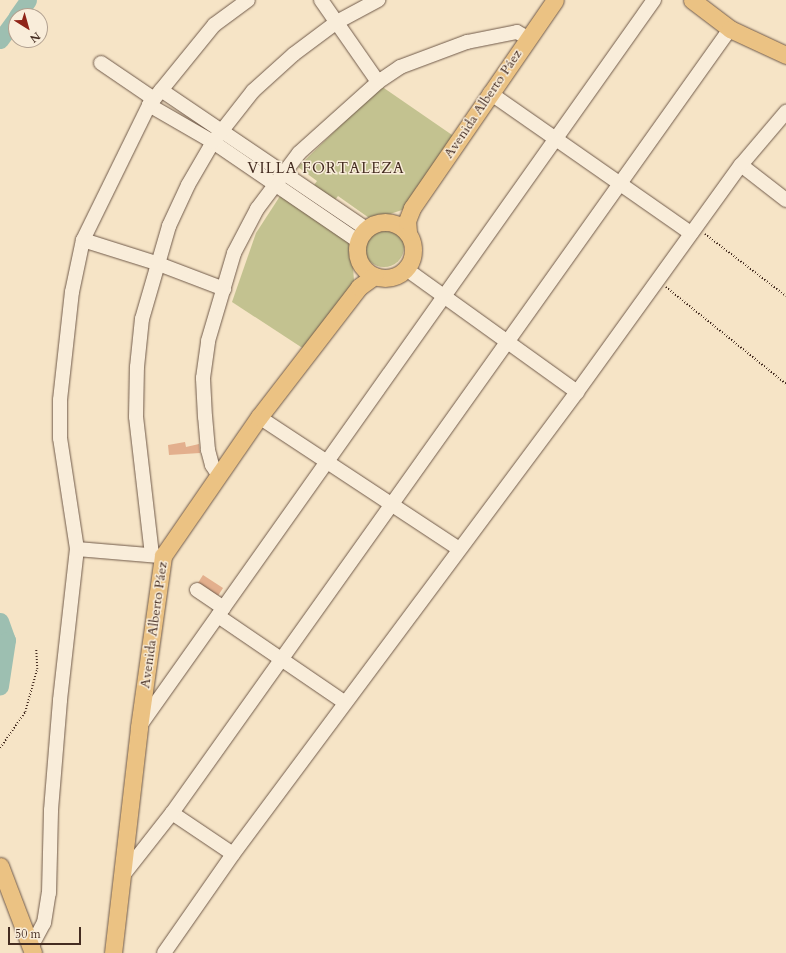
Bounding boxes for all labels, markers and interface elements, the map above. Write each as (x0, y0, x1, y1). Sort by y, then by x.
north arrow (8, 8, 48, 48)
text: N (27, 28, 43, 46)
street label: Avenida Alberto Páez (440, 46, 526, 162)
district label: VILLA FORTALEZA (247, 160, 405, 178)
street label: Avenida Alberto Páez (137, 561, 171, 689)
scale bar (10, 919, 83, 945)
text: 50 m (15, 926, 41, 942)

